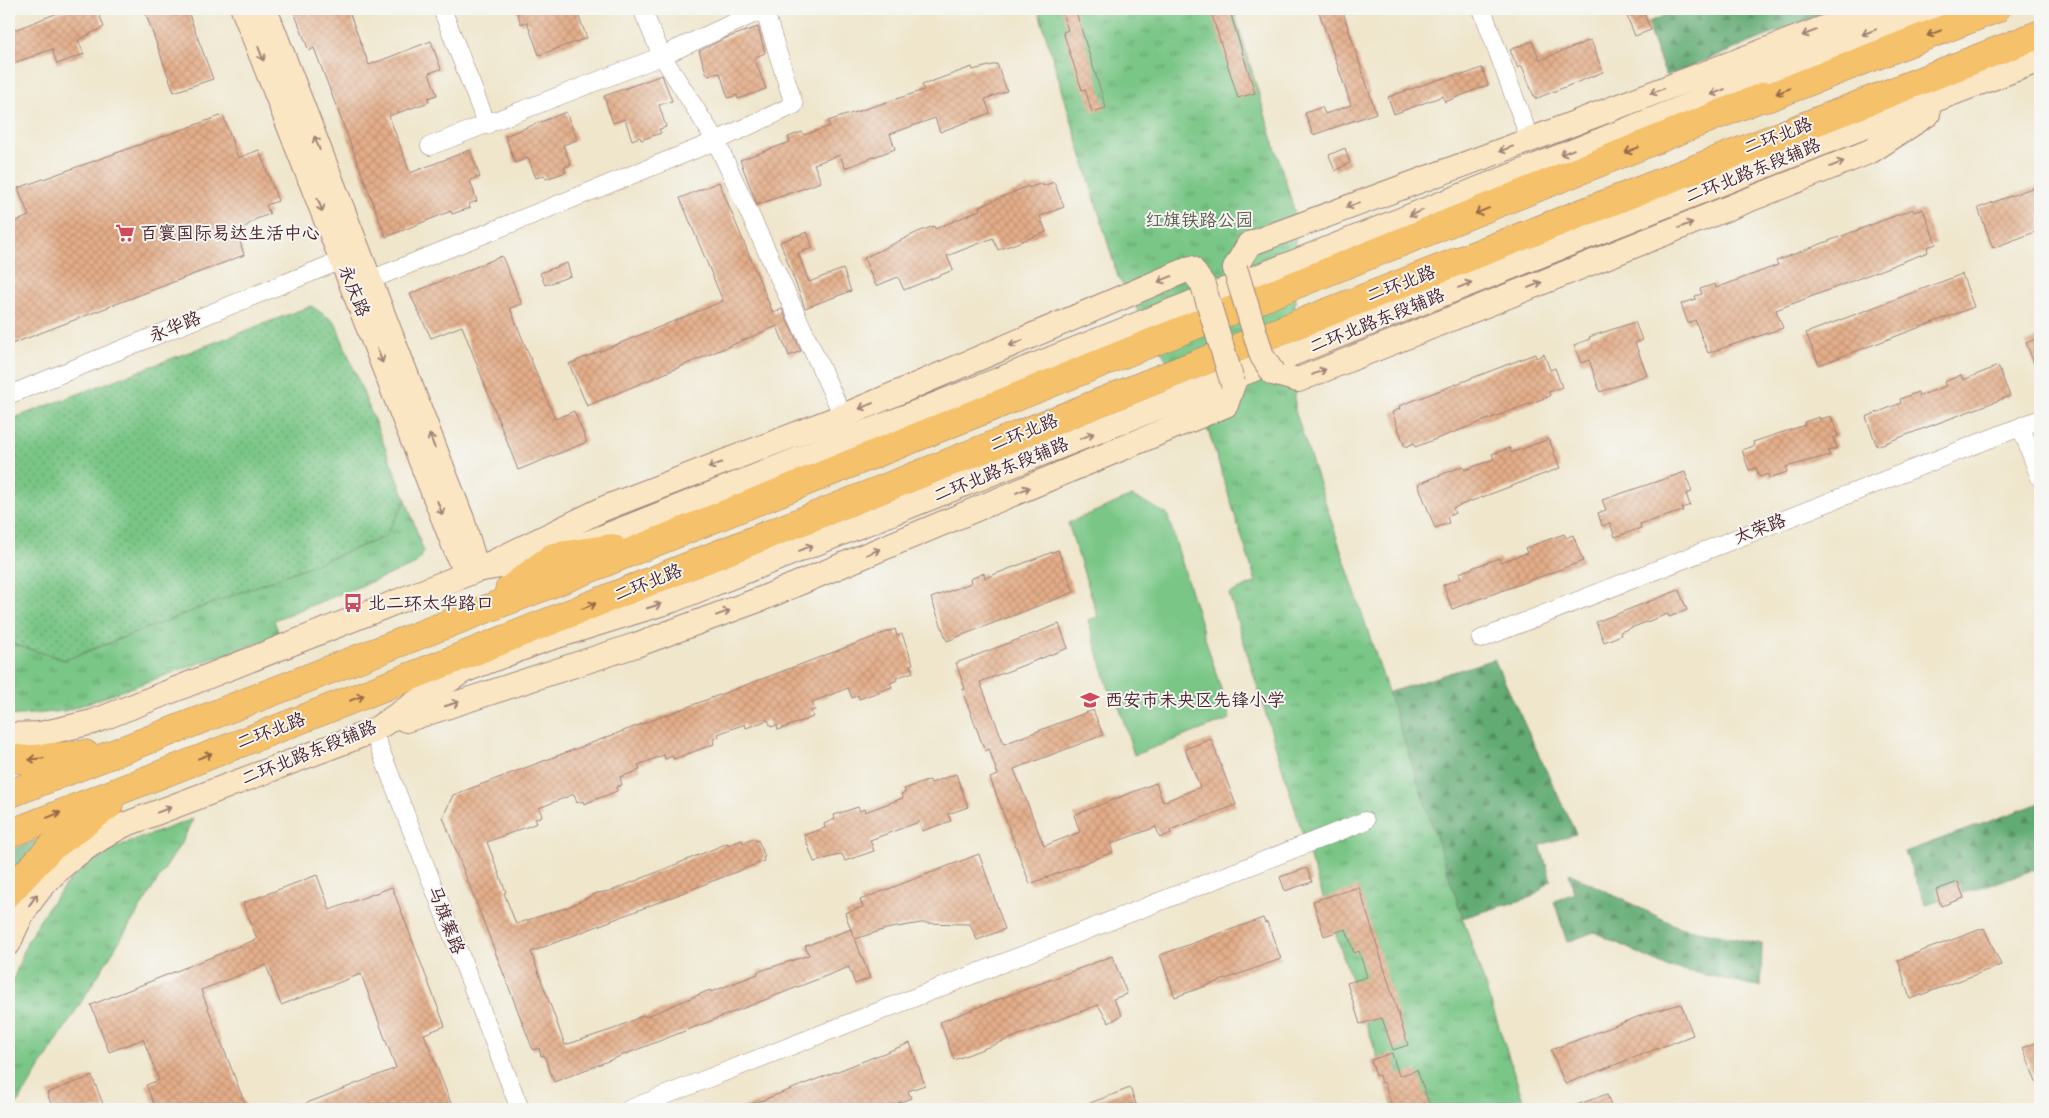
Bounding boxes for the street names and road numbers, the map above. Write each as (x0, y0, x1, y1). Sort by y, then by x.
street label: 二环北路 (1740, 111, 1816, 161)
street label: 二环北路东段辅路 (1682, 132, 1824, 210)
street label: 二环北路 (1363, 259, 1439, 309)
street label: 永庆路 (332, 261, 376, 321)
street label: 二环北路东段辅路 (1306, 282, 1448, 360)
street label: 永华路 (145, 305, 205, 349)
street label: 二环北路 (986, 408, 1062, 458)
street label: 二环北路东段辅路 (930, 431, 1072, 509)
street label: 太荣路 (1730, 508, 1790, 550)
street label: 二环北路 (610, 558, 686, 608)
street label: 二环北路 (233, 706, 309, 756)
street label: 二环北路东段辅路 (238, 714, 380, 792)
street label: 马旗寨路 (421, 882, 471, 958)

